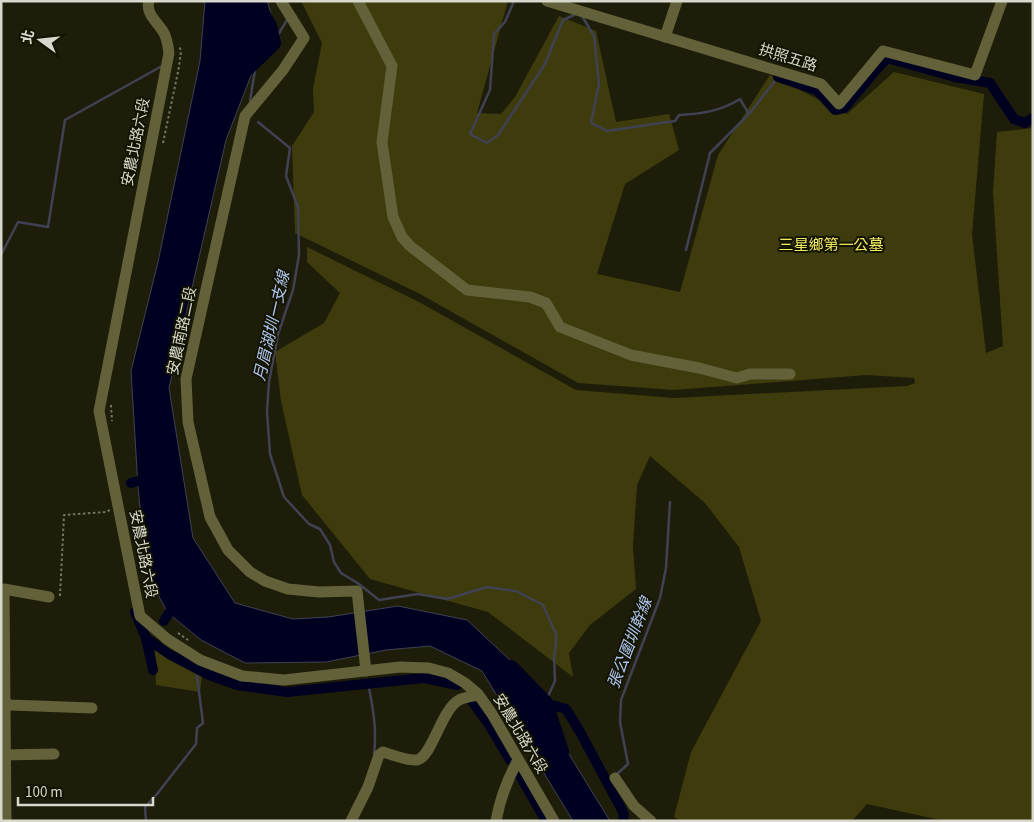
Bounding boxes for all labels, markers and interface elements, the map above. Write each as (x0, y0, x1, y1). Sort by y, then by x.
north arrow (15, 15, 65, 65)
text: 北 (17, 28, 40, 46)
street label: 拱照五路 (756, 39, 820, 77)
street label: 安農北路六段 (117, 96, 155, 188)
park label: 三星鄉第一公墓 (778, 235, 884, 256)
water label: 月眉湖圳一支線 (249, 267, 296, 383)
street label: 安農南路二段 (162, 285, 202, 377)
street label: 安農北路六段 (124, 508, 162, 600)
water label: 張公圍圳幹線 (603, 592, 658, 692)
street label: 安農北路六段 (488, 690, 552, 778)
scale bar (18, 774, 152, 806)
text: 100 m (25, 782, 63, 803)

